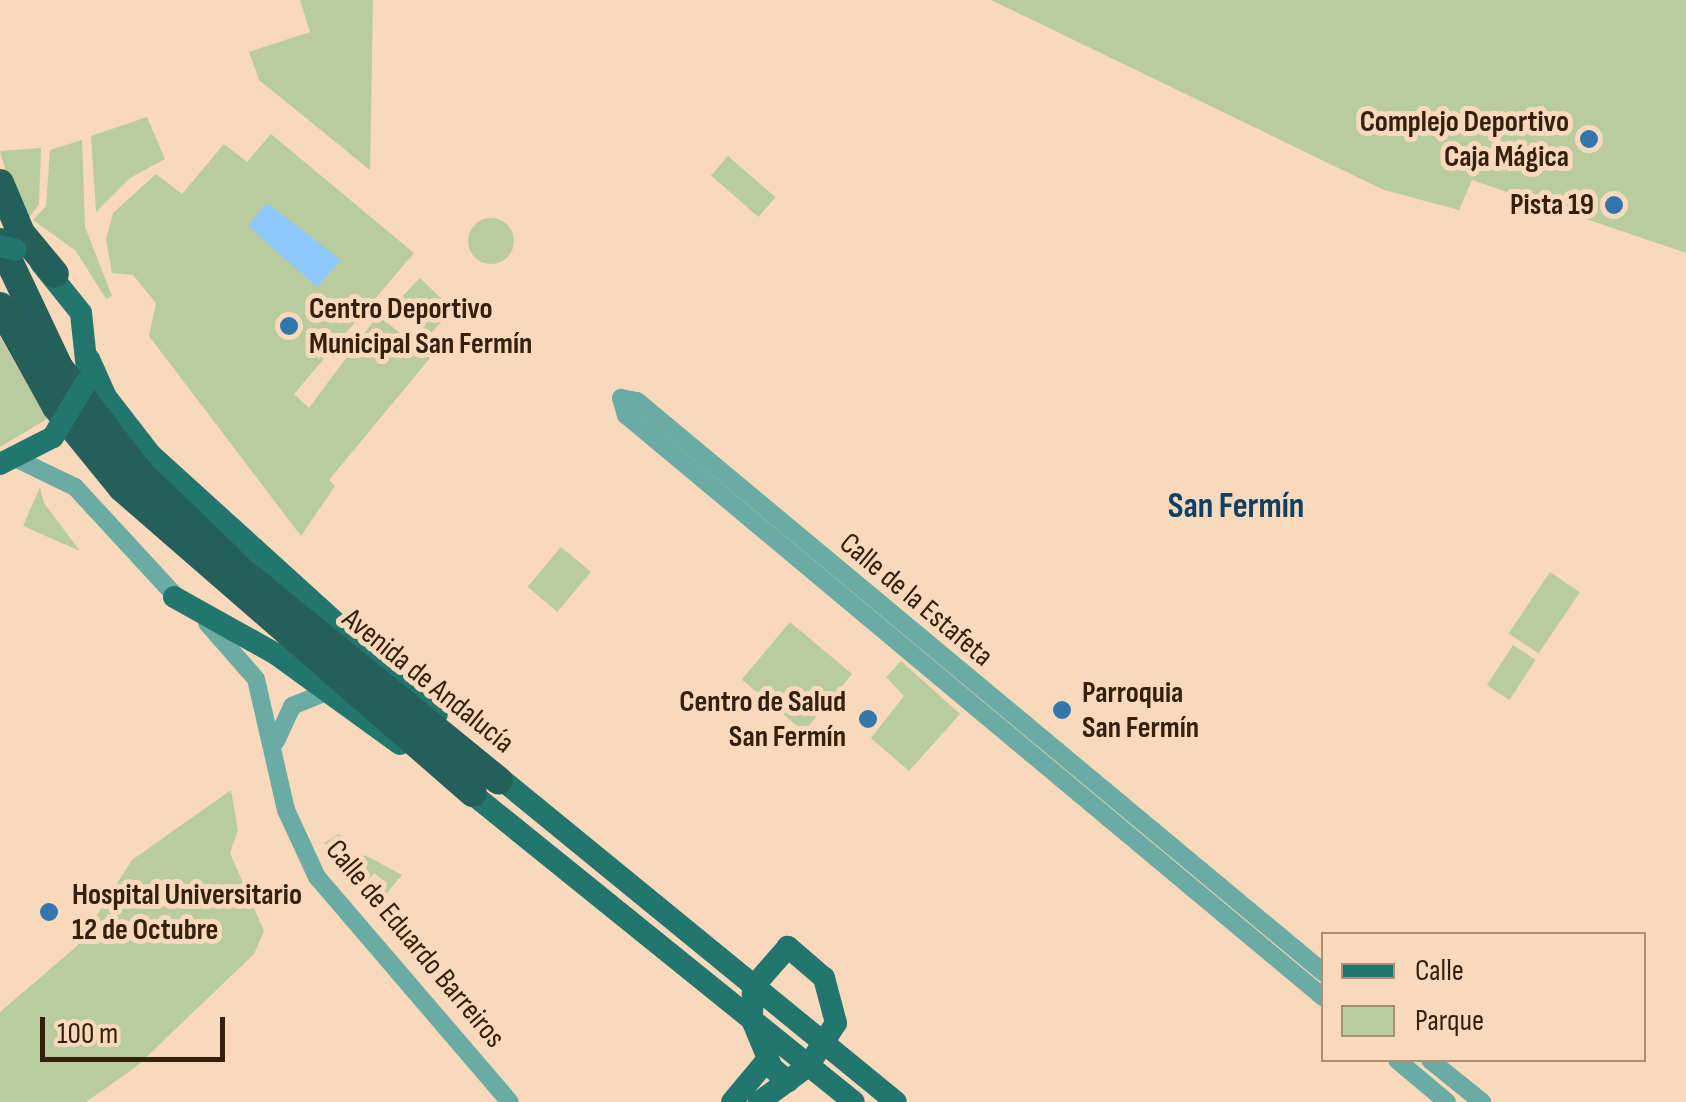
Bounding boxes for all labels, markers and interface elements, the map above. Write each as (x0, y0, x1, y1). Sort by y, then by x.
place label: Complejo Deportivo Caja Mágica (1360, 104, 1569, 174)
marker: Complejo Deportivo Caja Mágica (1578, 128, 1600, 150)
place label: Pista 19 (1510, 187, 1594, 223)
marker: Pista 19 (1603, 194, 1625, 216)
place label: Centro Deportivo Municipal San Fermín (309, 291, 532, 362)
marker: Centro Deportivo Municipal San Fermín (278, 315, 300, 337)
district label: San Fermín (1168, 486, 1304, 528)
street label: Calle de la Estafeta (832, 525, 1000, 675)
street label: Avenida de Andalucía (335, 601, 521, 761)
place label: Parroquia San Fermín (1082, 675, 1199, 746)
place label: Centro de Salud San Fermín (679, 684, 846, 754)
marker: Parroquia San Fermín (1051, 699, 1073, 721)
marker: Centro de Salud San Fermín (855, 706, 881, 732)
street label: Calle de Eduardo Barreiros (318, 833, 512, 1055)
place label: Hospital Universitario 12 de Octubre (72, 877, 302, 948)
marker: Hospital Universitario 12 de Octubre (36, 899, 62, 925)
legend (1321, 932, 1646, 1062)
text: Calle (1415, 953, 1464, 989)
scale bar (45, 997, 230, 1059)
text: Parque (1415, 1003, 1484, 1039)
text: 100 m (57, 1016, 118, 1052)

